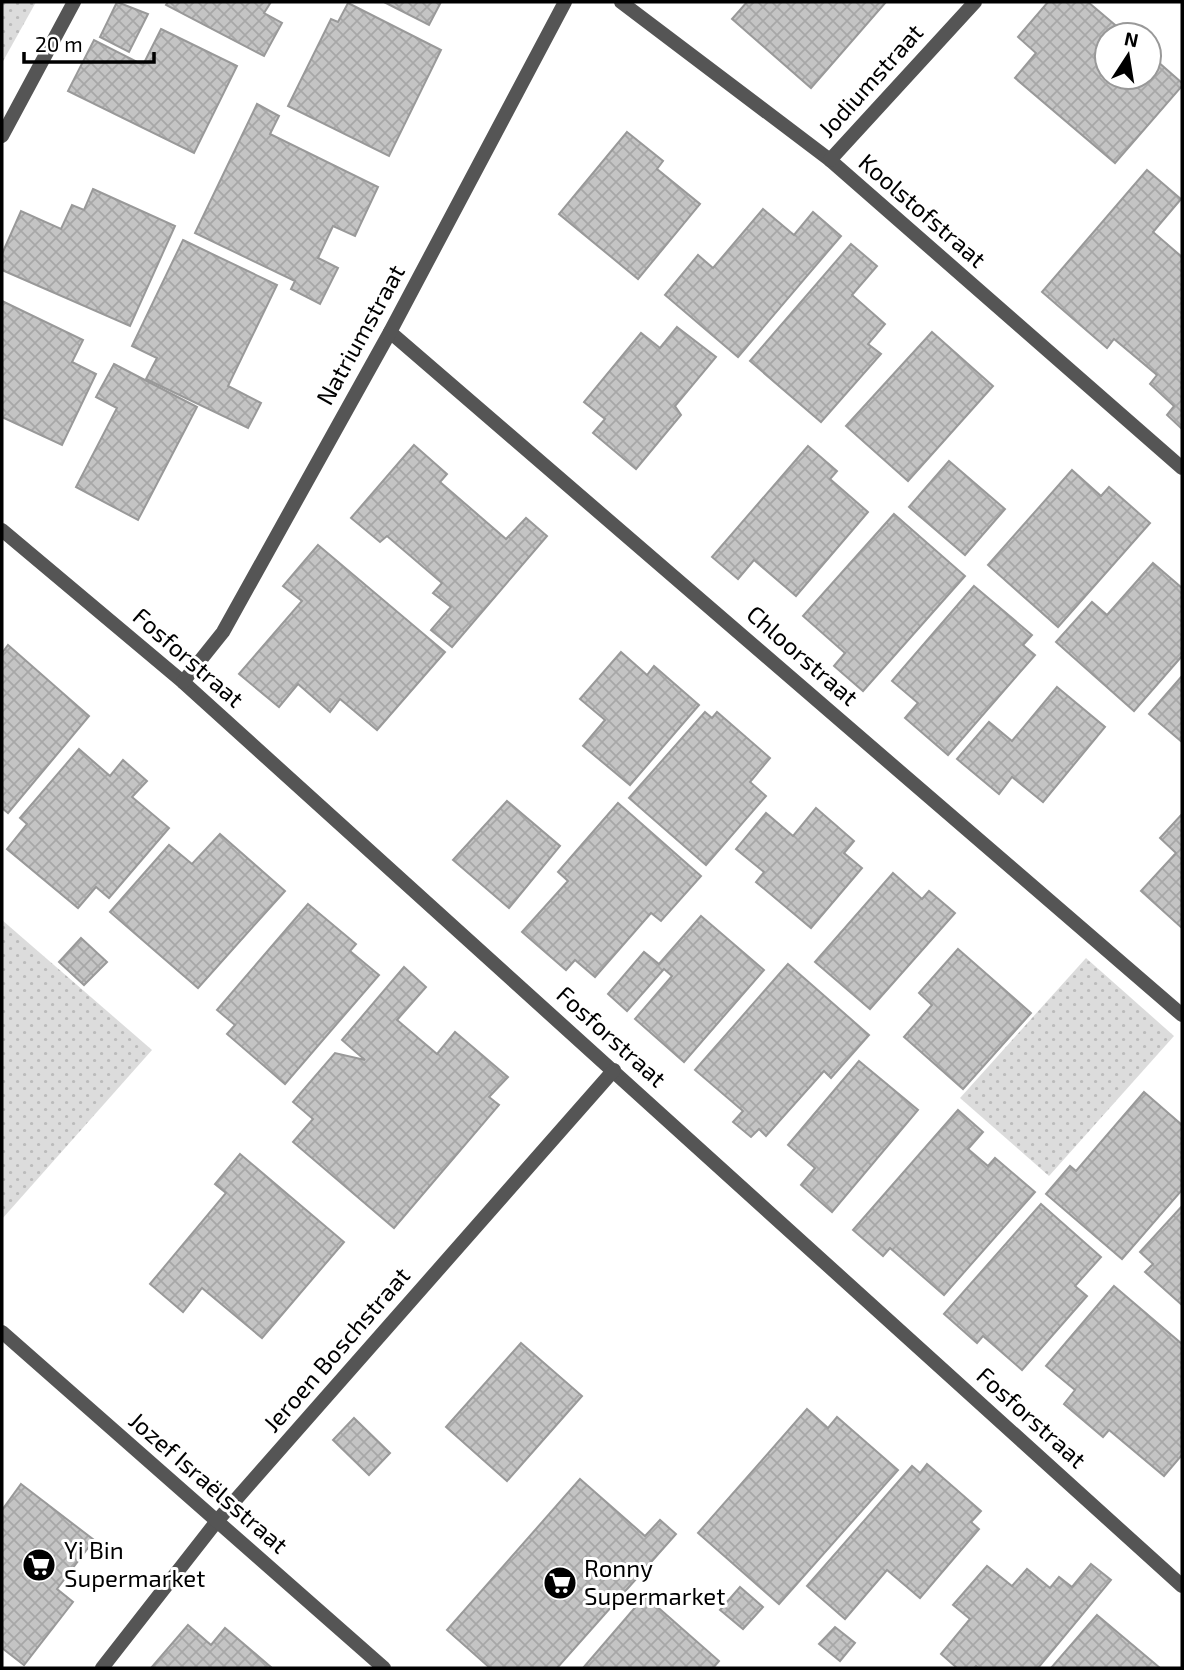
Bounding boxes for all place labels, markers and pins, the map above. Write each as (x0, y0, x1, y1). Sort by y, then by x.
place label: Yi Bin Supermarket (64, 1535, 205, 1592)
supermarket icon: Yi Bin Supermarket (20, 1546, 58, 1584)
place label: Ronny Supermarket (584, 1553, 725, 1610)
supermarket icon: Ronny Supermarket (541, 1564, 579, 1602)

